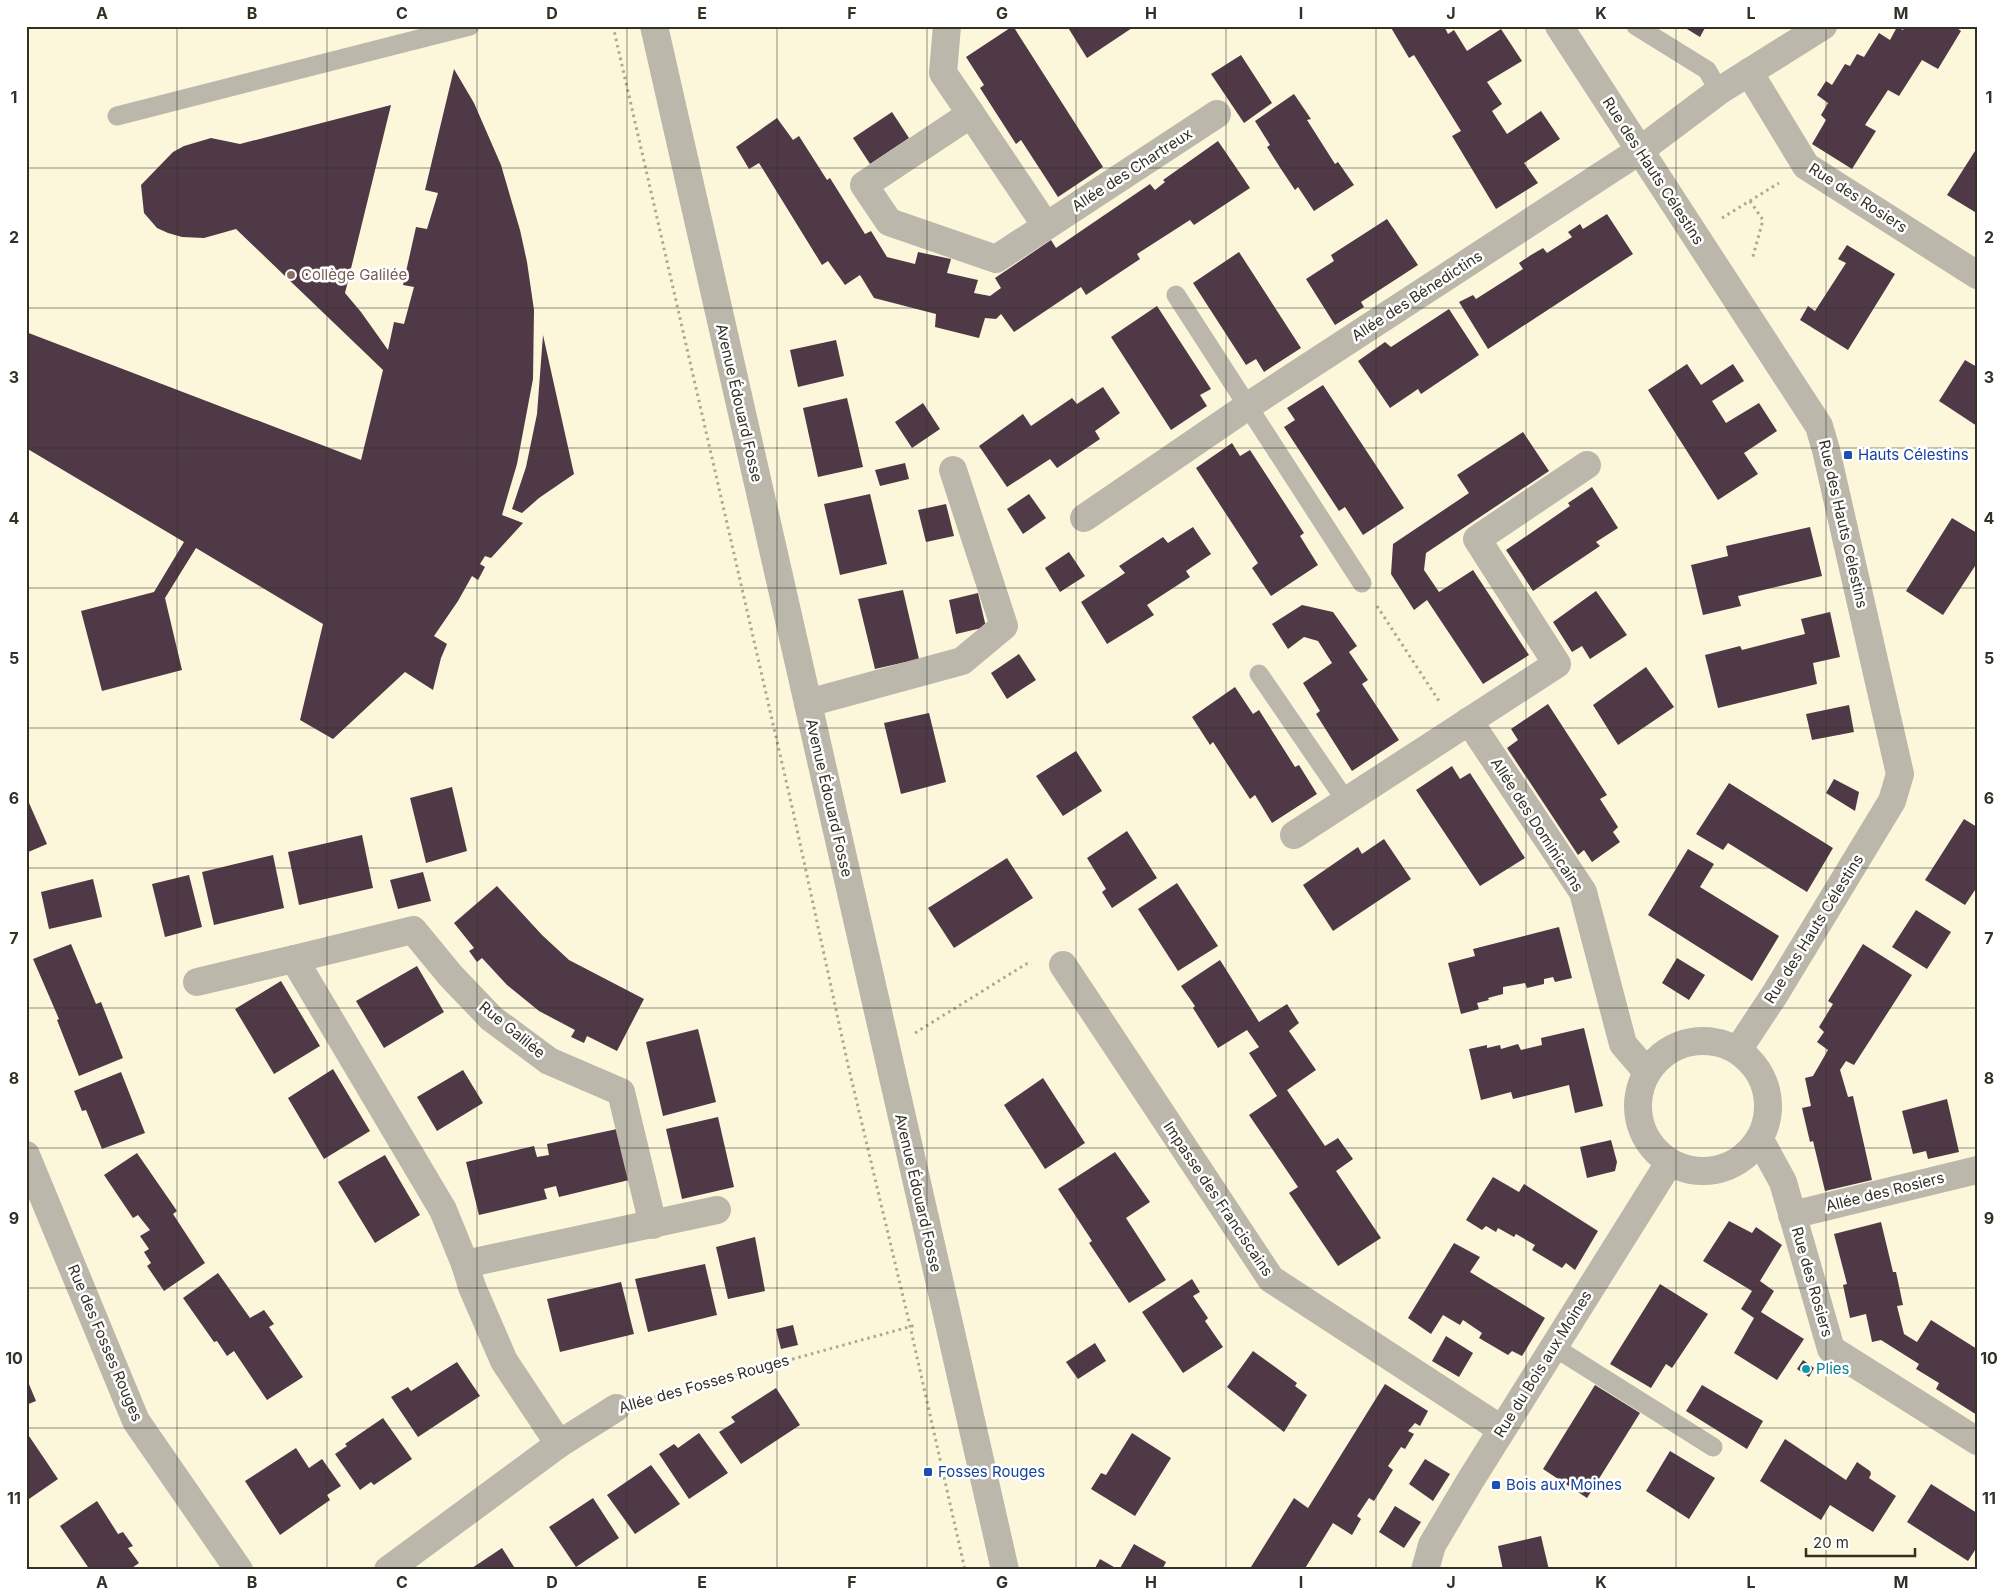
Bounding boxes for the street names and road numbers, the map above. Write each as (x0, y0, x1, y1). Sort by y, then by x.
street label: Rue des Hauts Célestins (1599, 93, 1708, 248)
street label: Allée des Chartreux (1068, 124, 1195, 216)
street label: Rue des Rosiers (1805, 159, 1911, 237)
street label: Allée des Bénedictins (1348, 246, 1486, 345)
street label: Avenue Édouard Fosse (712, 322, 767, 484)
street label: Rue des Hauts Célestins (1815, 438, 1872, 610)
street label: Avenue Édouard Fosse (802, 717, 857, 879)
street label: Allée des Dominicains (1487, 754, 1588, 895)
street label: Rue des Hauts Célestins (1760, 851, 1867, 1007)
street label: Rue Galilée (475, 997, 549, 1062)
street label: Avenue Édouard Fosse (891, 1112, 946, 1274)
street label: Impasse des Franciscains (1159, 1118, 1277, 1280)
street label: Allée des Rosiers (1824, 1168, 1946, 1215)
street label: Rue des Rosiers (1788, 1225, 1837, 1339)
street label: Rue des Fosses Rouges (64, 1261, 147, 1424)
street label: Rue du Bois aux Moines (1490, 1287, 1596, 1441)
street label: Allée des Fosses Rouges (616, 1350, 791, 1417)

